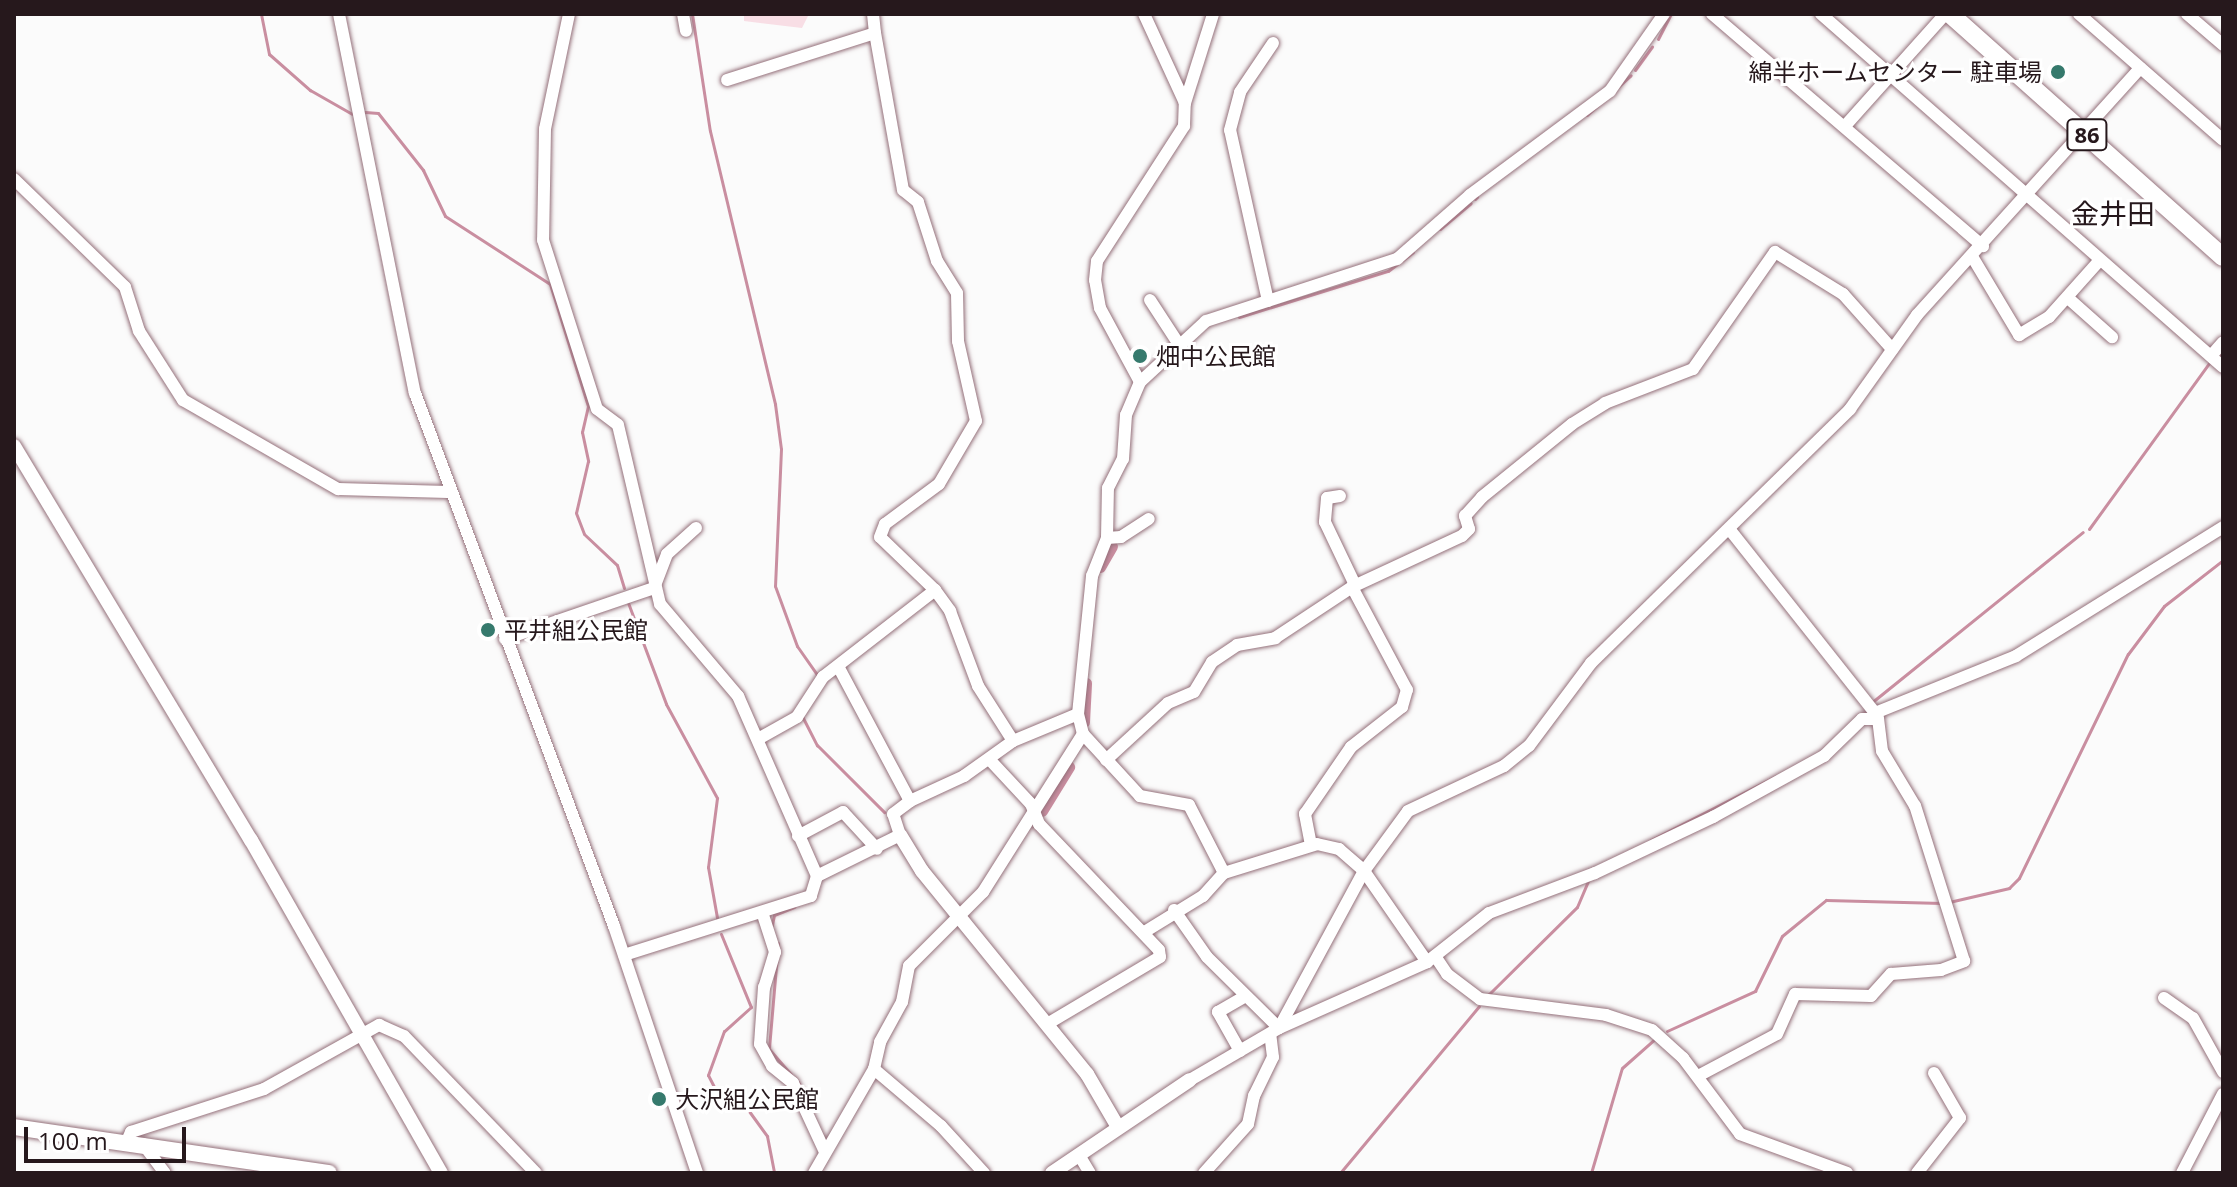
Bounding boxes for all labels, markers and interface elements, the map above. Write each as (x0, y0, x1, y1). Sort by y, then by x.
place label: 綿半ホームセンター 駐車場 (1748, 58, 2042, 86)
marker: 綿半ホームセンター 駐車場 (2049, 63, 2067, 81)
road number: 86 (2065, 117, 2109, 153)
district label: 金井田 (2071, 196, 2155, 230)
place label: 畑中公民館 (1156, 342, 1276, 370)
marker: 畑中公民館 (1131, 347, 1149, 365)
place label: 平井組公民館 (504, 616, 648, 644)
marker: 平井組公民館 (479, 621, 497, 639)
place label: 大沢組公民館 (675, 1085, 819, 1113)
marker: 大沢組公民館 (650, 1090, 668, 1108)
scale bar (28, 1111, 190, 1161)
text: 100 m (38, 1124, 108, 1157)

